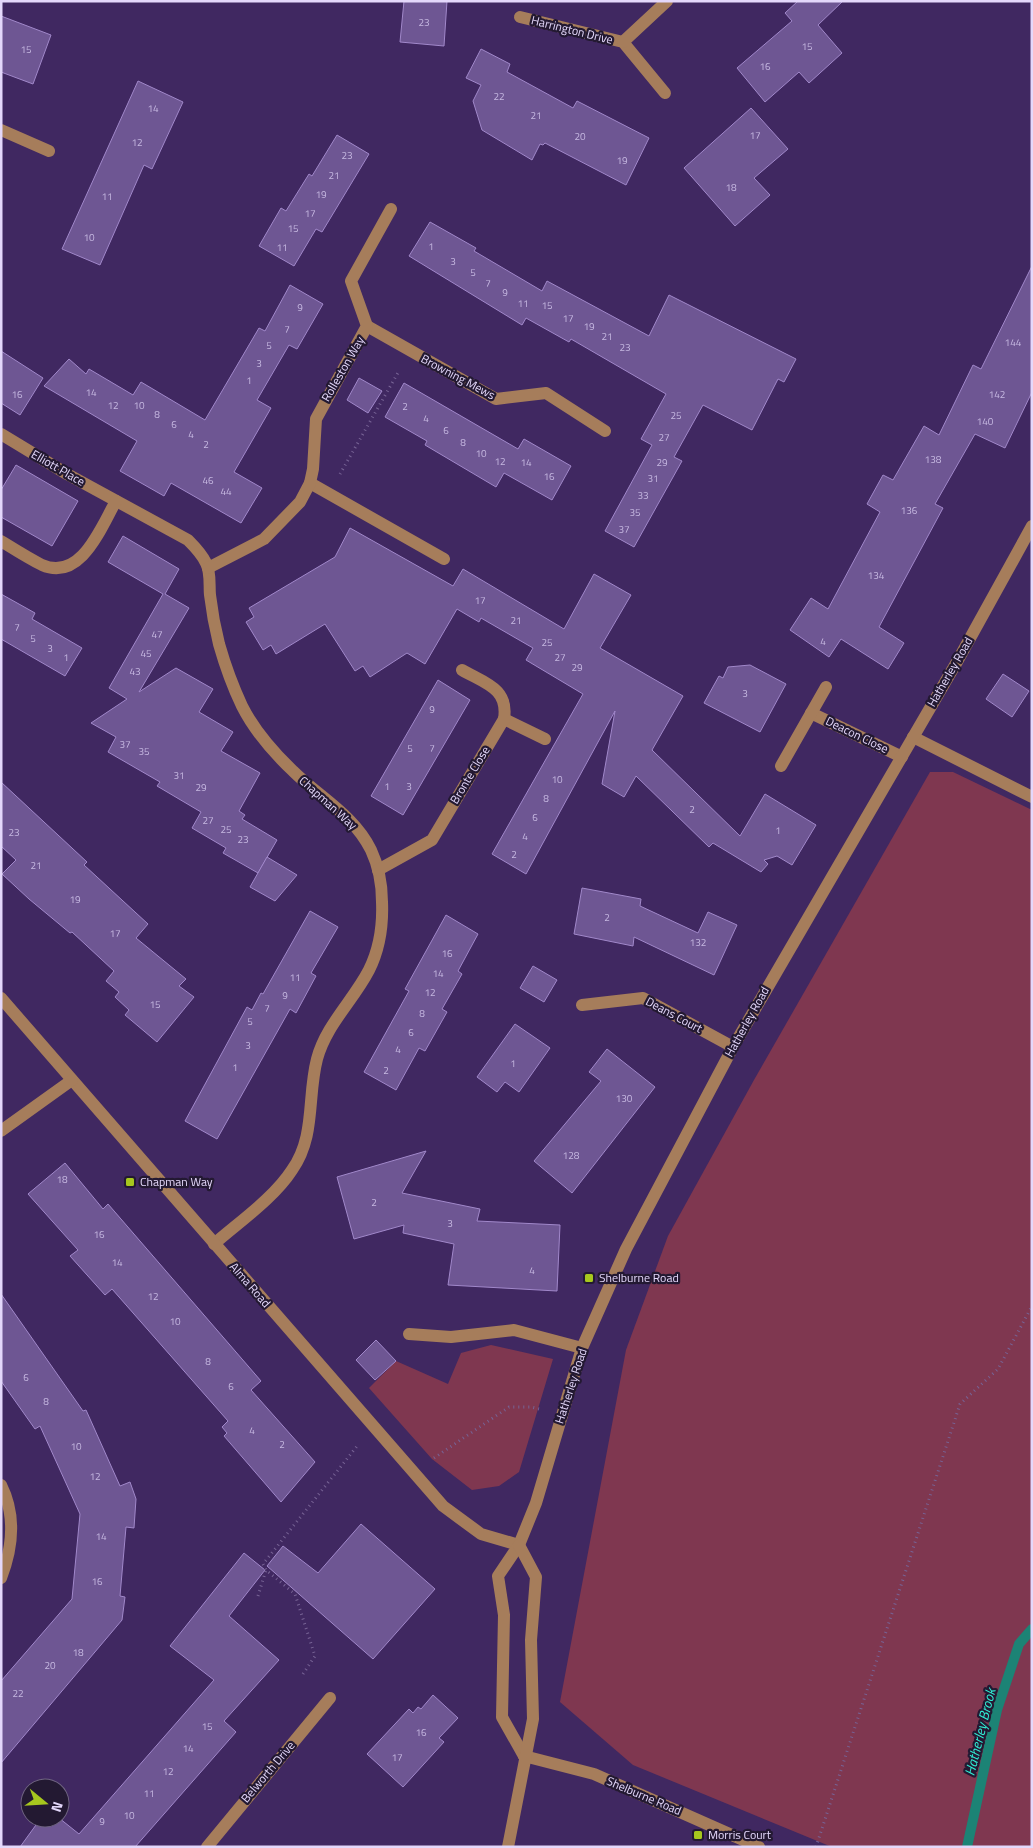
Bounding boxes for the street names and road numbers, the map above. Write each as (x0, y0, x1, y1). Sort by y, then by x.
street label: Harrington Drive (529, 10, 615, 49)
street label: Rolleston Way (316, 332, 369, 405)
street label: Browning Mews (418, 349, 499, 404)
street label: Elliott Place (28, 445, 89, 491)
street label: Hatherley Road (922, 633, 977, 710)
street label: Deacon Close (823, 711, 892, 758)
street label: Bronte Close (445, 742, 494, 807)
street label: Chapman Way (295, 771, 362, 834)
street label: Hatherley Road (719, 983, 774, 1061)
street label: Deans Court (642, 992, 707, 1038)
street label: Alma Road (225, 1258, 275, 1312)
street label: Hatherley Road (549, 1346, 592, 1426)
street label: Belworth Drive (236, 1737, 299, 1807)
street label: Shelburne Road (604, 1771, 685, 1820)

